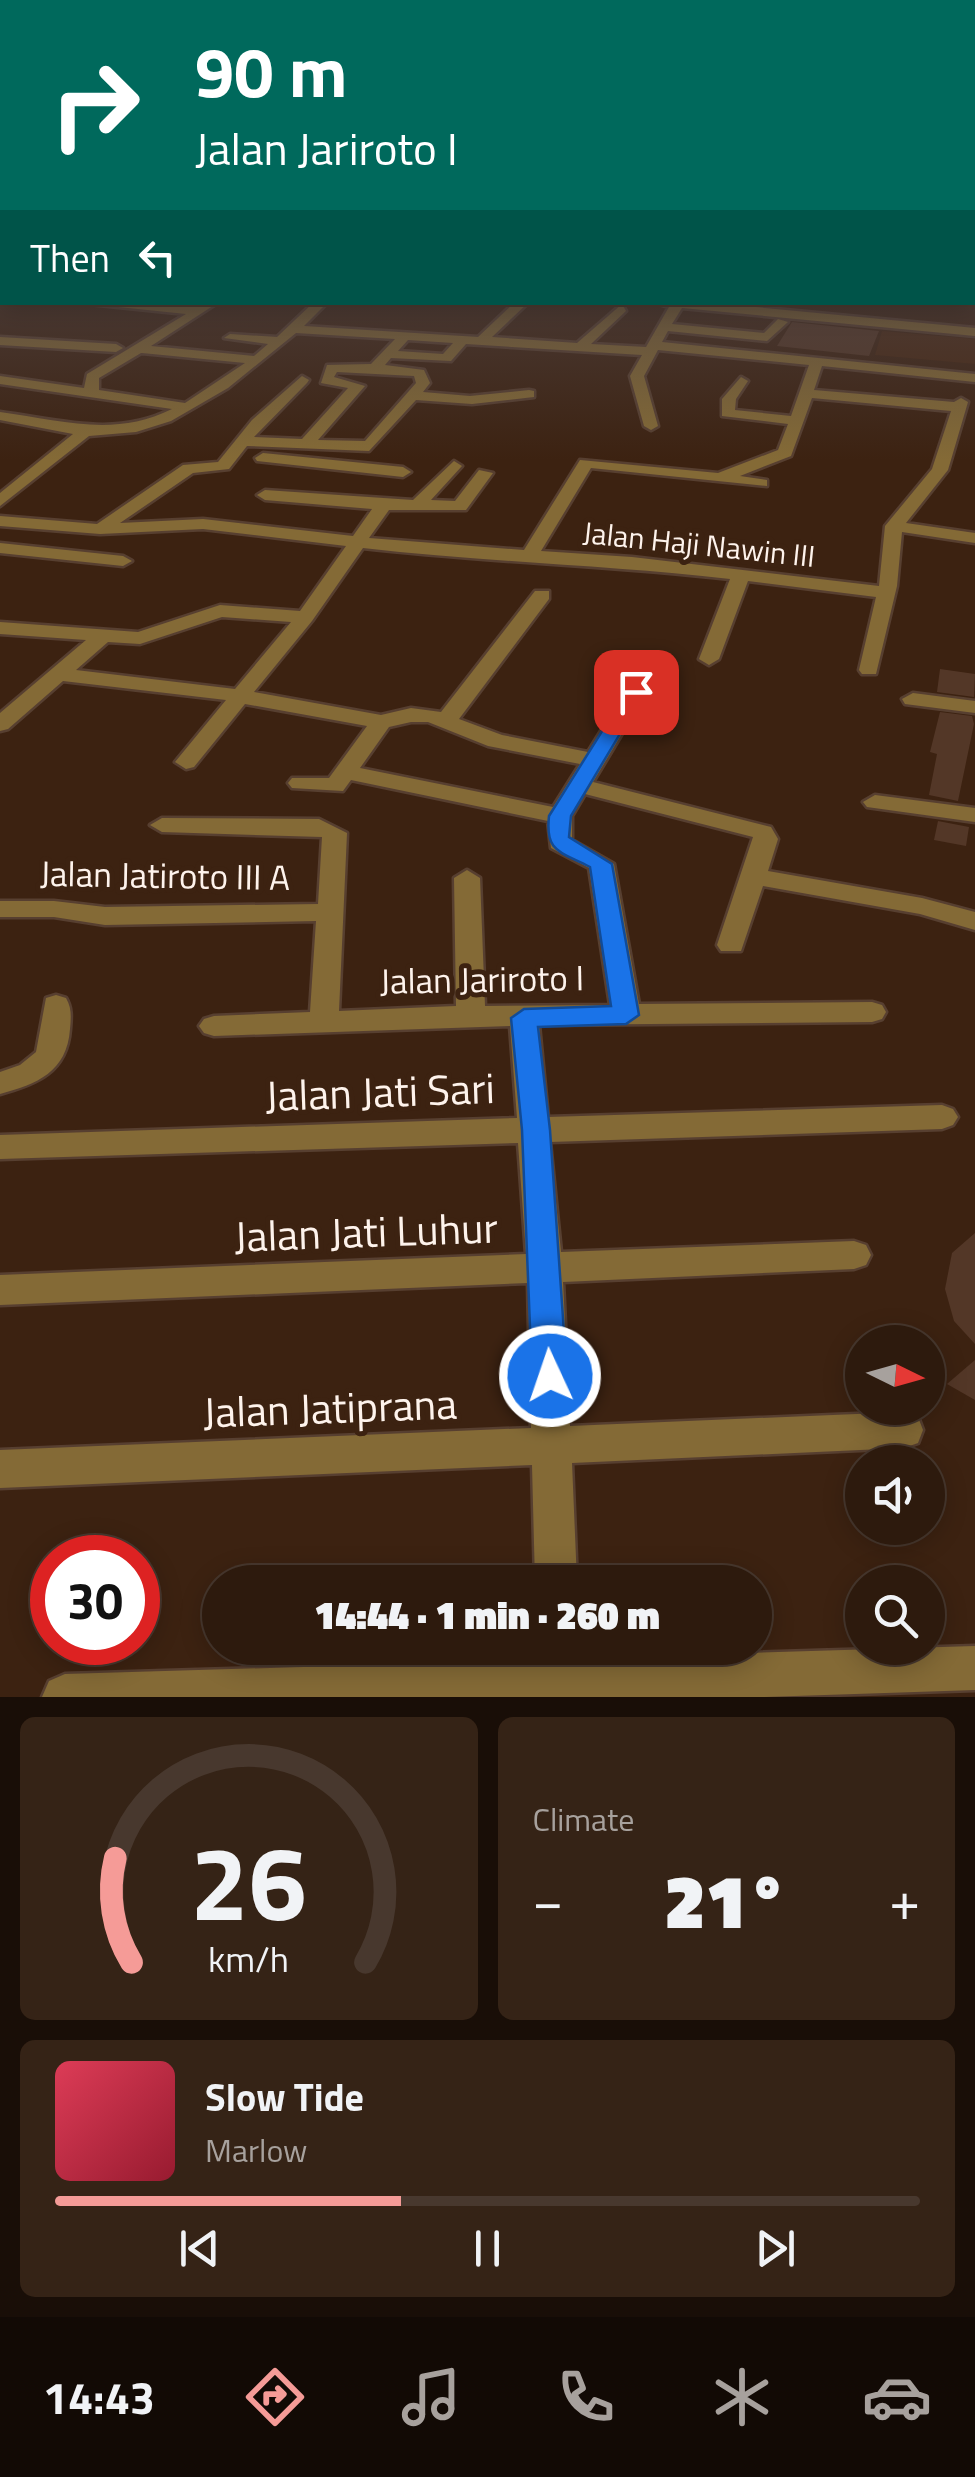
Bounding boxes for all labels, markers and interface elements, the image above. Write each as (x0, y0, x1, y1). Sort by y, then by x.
text: 90 m (195, 18, 348, 124)
icon: right (30, 40, 160, 170)
text: Jalan Jariroto I (195, 114, 458, 182)
text: Then (30, 229, 110, 287)
icon: left (130, 230, 185, 285)
street label: Jalan Haji Nawin III (581, 509, 817, 579)
pin (594, 650, 679, 735)
icon: arrive (609, 665, 664, 720)
street label: Jalan Jatiroto III A (39, 846, 291, 904)
street label: Jalan Jariroto I (379, 950, 585, 1008)
street label: Jalan Jati Sari (264, 1055, 496, 1127)
street label: Jalan Jati Luhur (233, 1194, 499, 1268)
position arrow (498, 1324, 602, 1428)
north arrow (845, 1325, 945, 1425)
map controls (845, 1325, 945, 1665)
street label: Jalan Jatiprana (202, 1371, 458, 1443)
button: sound (845, 1445, 945, 1545)
speed limit sign: 30 (30, 1535, 160, 1665)
button: search (845, 1565, 945, 1665)
text: 14:44 · 1 min · 260 m (314, 1586, 660, 1644)
text: Climate (533, 1795, 634, 1843)
text: 26 (191, 1802, 307, 1960)
text: 21° (664, 1843, 788, 1957)
text: − (533, 1858, 563, 1941)
text: + (889, 1858, 920, 1941)
text: km/h (208, 1931, 289, 1986)
text: Slow Tide (205, 2068, 364, 2126)
text: Marlow (205, 2126, 308, 2174)
icon: previous (172, 2221, 227, 2276)
icon: pause (460, 2221, 515, 2276)
icon: next (748, 2221, 803, 2276)
icon: directions (240, 2362, 310, 2432)
icon: music (396, 2362, 466, 2432)
icon: phone (551, 2362, 621, 2432)
icon: climate (707, 2362, 777, 2432)
icon: car (862, 2362, 932, 2432)
text: 14:43 (43, 2363, 155, 2431)

